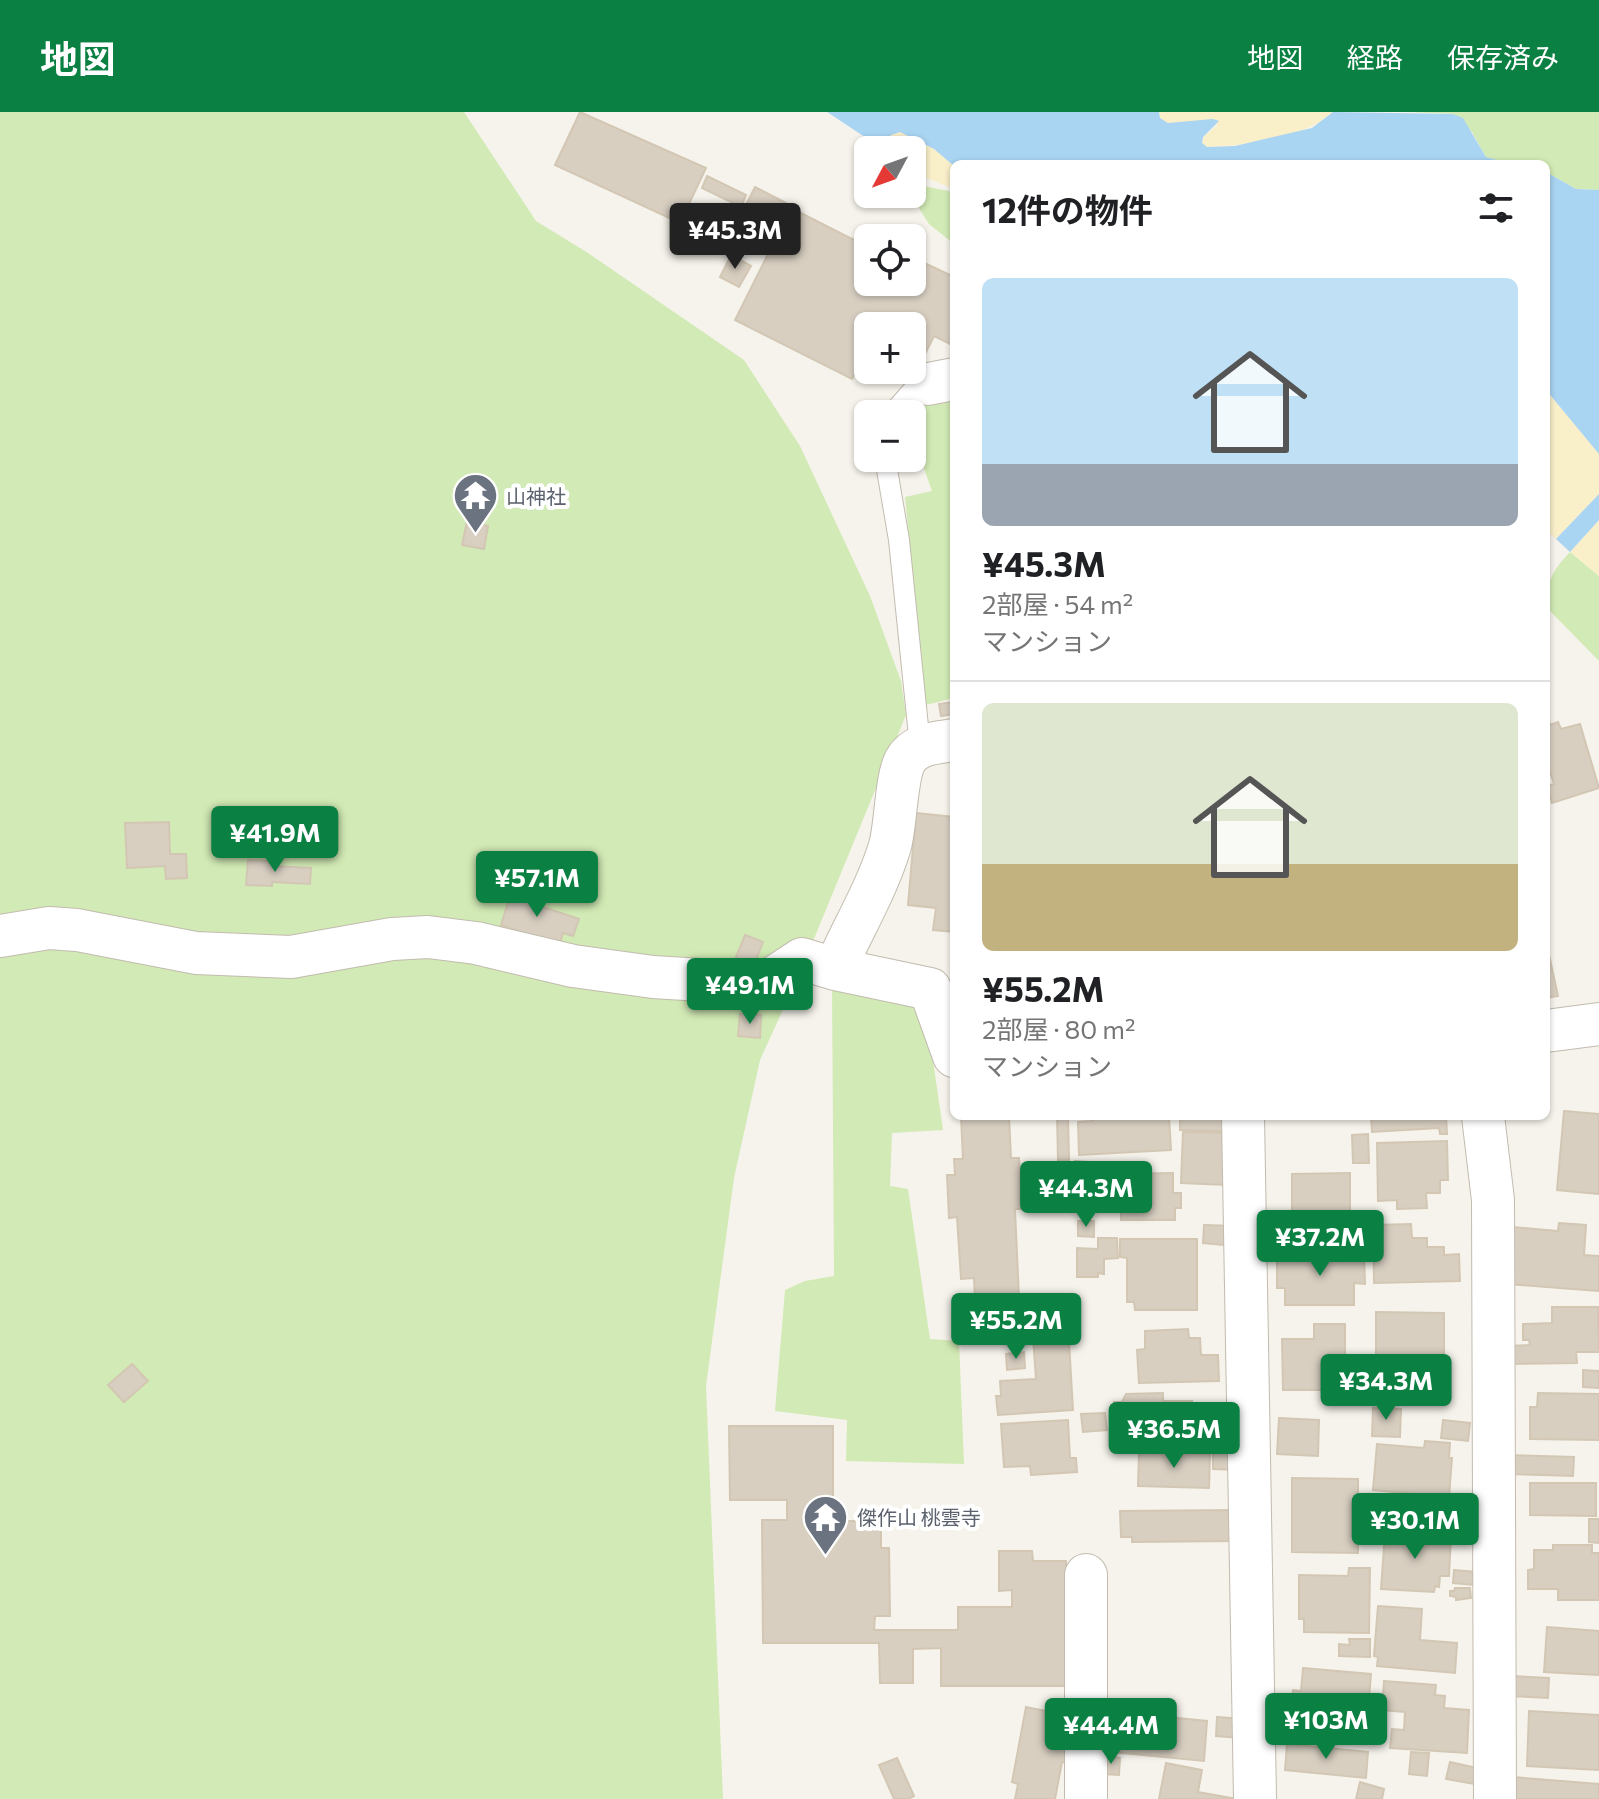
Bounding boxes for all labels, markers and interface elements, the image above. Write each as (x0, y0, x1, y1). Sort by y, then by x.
text: 地図 (40, 34, 116, 81)
text: 地図 (1247, 40, 1303, 74)
text: 経路 (1347, 40, 1403, 74)
text: 保存済み (1447, 40, 1559, 74)
north arrow (854, 136, 926, 208)
map controls (854, 136, 926, 472)
icon: filters (1474, 186, 1518, 230)
text: 12件の物件 (982, 188, 1153, 230)
pin: ¥45.3M (670, 203, 800, 271)
text: ¥45.3M (688, 213, 782, 244)
button: locate (854, 224, 926, 296)
button: + (854, 312, 926, 384)
icon: home (1178, 330, 1322, 474)
button: − (854, 400, 926, 472)
temple icon: 山神社 (451, 472, 499, 535)
place label: 山神社 (506, 484, 566, 508)
text: ¥45.3M (982, 542, 1106, 584)
text: 2部屋 · 54 m² (982, 588, 1133, 619)
text: マンション (982, 625, 1112, 656)
icon: home (1178, 755, 1322, 899)
pin: ¥41.9M (210, 806, 340, 874)
text: ¥41.9M (229, 816, 321, 847)
pin: ¥57.1M (472, 851, 602, 919)
text: ¥57.1M (494, 861, 580, 892)
pin: ¥49.1M (685, 958, 815, 1026)
text: ¥55.2M (982, 967, 1104, 1009)
text: ¥49.1M (705, 968, 795, 999)
text: 2部屋 · 80 m² (982, 1013, 1135, 1044)
text: マンション (982, 1050, 1112, 1081)
pin: ¥44.3M (1021, 1161, 1151, 1229)
text: ¥44.3M (1038, 1171, 1134, 1202)
pin: ¥37.2M (1255, 1210, 1385, 1278)
text: ¥37.2M (1275, 1220, 1365, 1251)
pin: ¥55.2M (951, 1293, 1081, 1361)
text: ¥55.2M (969, 1303, 1063, 1334)
pin: ¥34.3M (1321, 1354, 1451, 1422)
text: ¥34.3M (1339, 1364, 1433, 1395)
pin: ¥36.5M (1109, 1402, 1239, 1470)
text: ¥36.5M (1127, 1412, 1221, 1443)
temple icon: 傑作山 桃雲寺 (802, 1493, 850, 1556)
pin: ¥30.1M (1350, 1493, 1480, 1561)
text: ¥30.1M (1370, 1503, 1460, 1534)
place label: 傑作山 桃雲寺 (857, 1505, 981, 1529)
pin: ¥103M (1270, 1693, 1382, 1761)
pin: ¥44.4M (1046, 1698, 1176, 1766)
text: ¥103M (1283, 1703, 1369, 1734)
text: ¥44.4M (1063, 1708, 1159, 1739)

